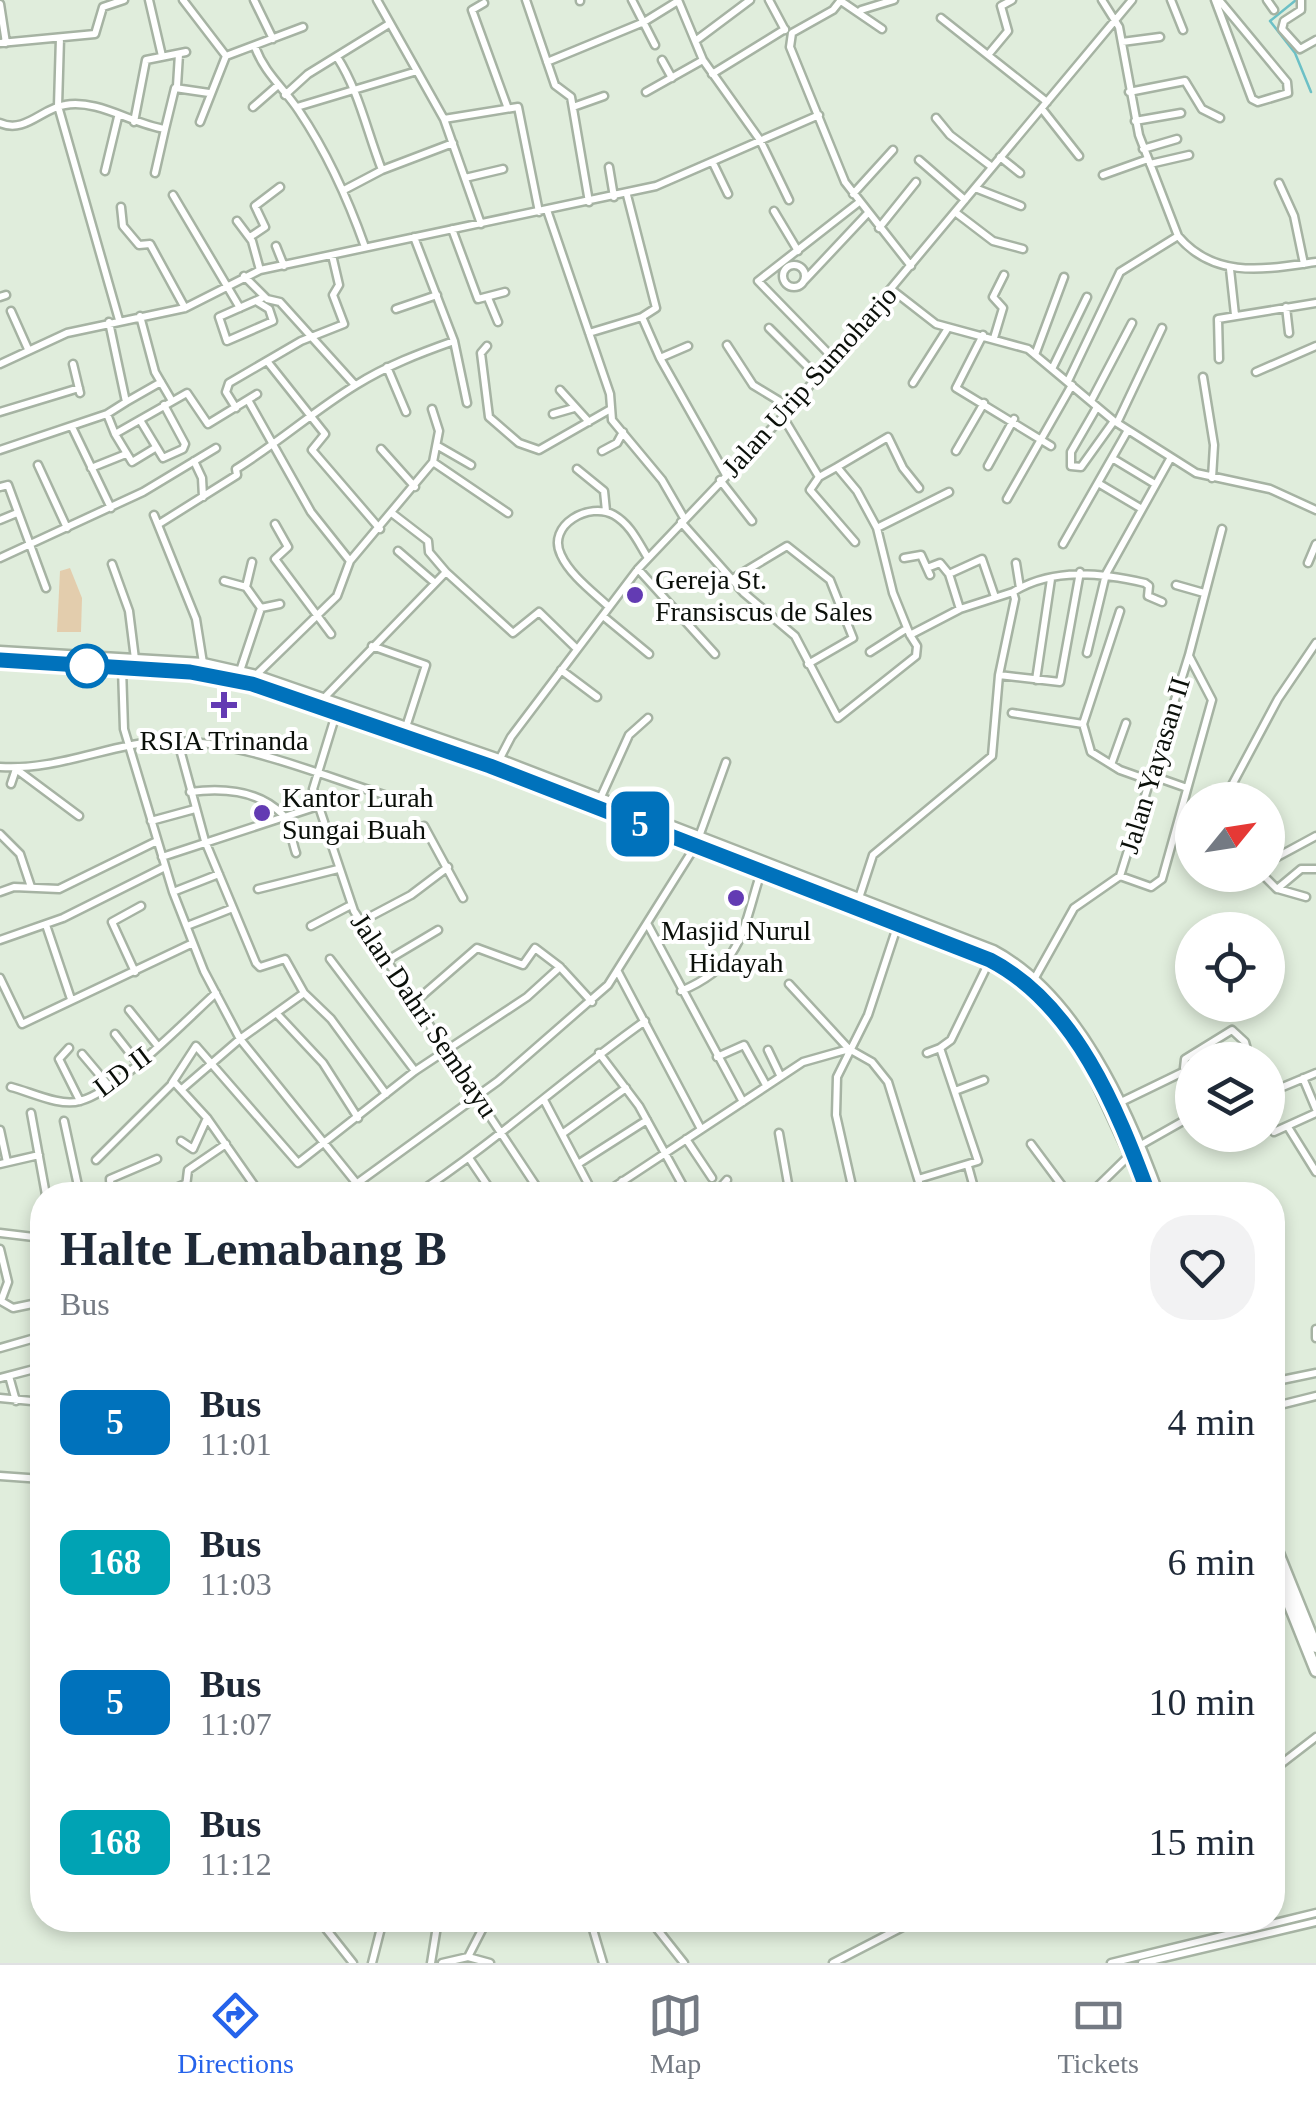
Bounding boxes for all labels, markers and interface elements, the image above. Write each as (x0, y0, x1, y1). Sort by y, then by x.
street label: Jalan Urip Sumoharjo (716, 280, 903, 483)
place label: Gereja St. Fransiscus de Sales (655, 564, 873, 627)
marker: Gereja St. Fransiscus de Sales (624, 584, 646, 606)
unlabelled marker (66, 645, 108, 687)
street label: Jalan Yayasan II (1113, 673, 1196, 857)
marker: RSIA Trinanda (211, 692, 237, 718)
place label: RSIA Trinanda (140, 725, 309, 756)
place label: Kantor Lurah Sungai Buah (282, 782, 434, 845)
north arrow (1175, 782, 1285, 892)
map controls (1175, 782, 1285, 1152)
line badge: 5 (608, 792, 672, 856)
marker: Kantor Lurah Sungai Buah (251, 802, 273, 824)
text: 5 (631, 805, 649, 844)
marker: Masjid Nurul Hidayah (725, 887, 747, 909)
street label: Jalan Dahri Sembayu (345, 907, 504, 1123)
button: locate (1175, 912, 1285, 1022)
place label: Masjid Nurul Hidayah (661, 915, 811, 978)
street label: LD II (88, 1040, 157, 1103)
button: layers (1175, 1042, 1285, 1152)
button: heart (1150, 1215, 1255, 1320)
text: Halte Lemabang B (60, 1222, 447, 1275)
text: Bus (60, 1286, 110, 1322)
text: Bus (200, 1383, 261, 1425)
text: 4 min (1167, 1401, 1255, 1443)
text: 5 (106, 1403, 124, 1442)
text: 11:01 (200, 1426, 272, 1462)
text: Bus (200, 1523, 261, 1565)
text: 6 min (1167, 1541, 1255, 1583)
text: 168 (89, 1543, 141, 1582)
text: 11:03 (200, 1566, 272, 1602)
text: Bus (200, 1663, 261, 1705)
text: 10 min (1148, 1681, 1255, 1723)
text: 5 (106, 1683, 124, 1722)
text: 11:07 (200, 1706, 272, 1742)
text: Bus (200, 1803, 261, 1845)
text: 15 min (1148, 1821, 1255, 1863)
text: 168 (89, 1823, 141, 1862)
text: 11:12 (200, 1846, 272, 1882)
tab: Directions (177, 1988, 294, 2080)
tab: Map (648, 1988, 703, 2080)
tab: Tickets (1057, 1988, 1139, 2080)

